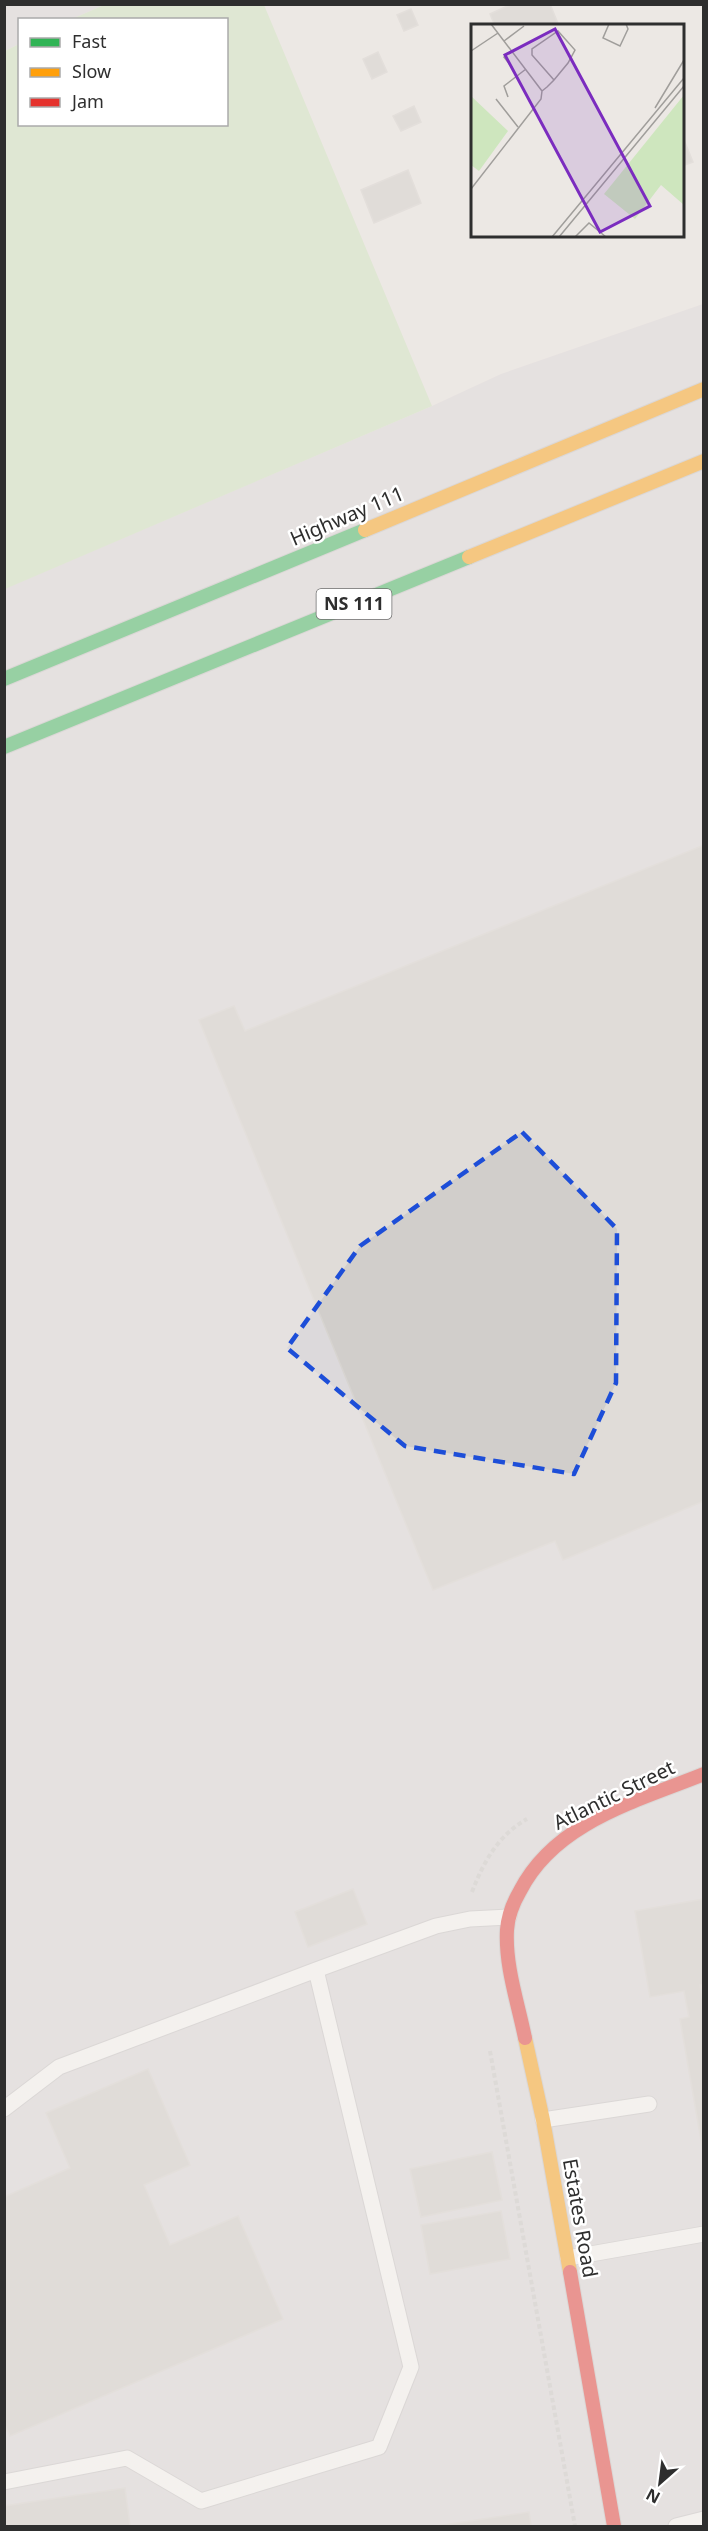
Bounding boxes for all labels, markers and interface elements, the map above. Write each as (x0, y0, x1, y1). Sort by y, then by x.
legend (18, 18, 228, 126)
inset map (471, 24, 684, 237)
text: Fast (72, 29, 107, 53)
text: Slow (72, 59, 111, 83)
text: Jam (70, 89, 104, 113)
street label: Highway 111 (286, 479, 408, 552)
road number: NS 111 (316, 589, 392, 619)
street label: Atlantic Street (549, 1754, 679, 1836)
street label: Estates Road (557, 2156, 604, 2280)
north arrow (630, 2453, 690, 2513)
text: N (642, 2483, 664, 2509)

